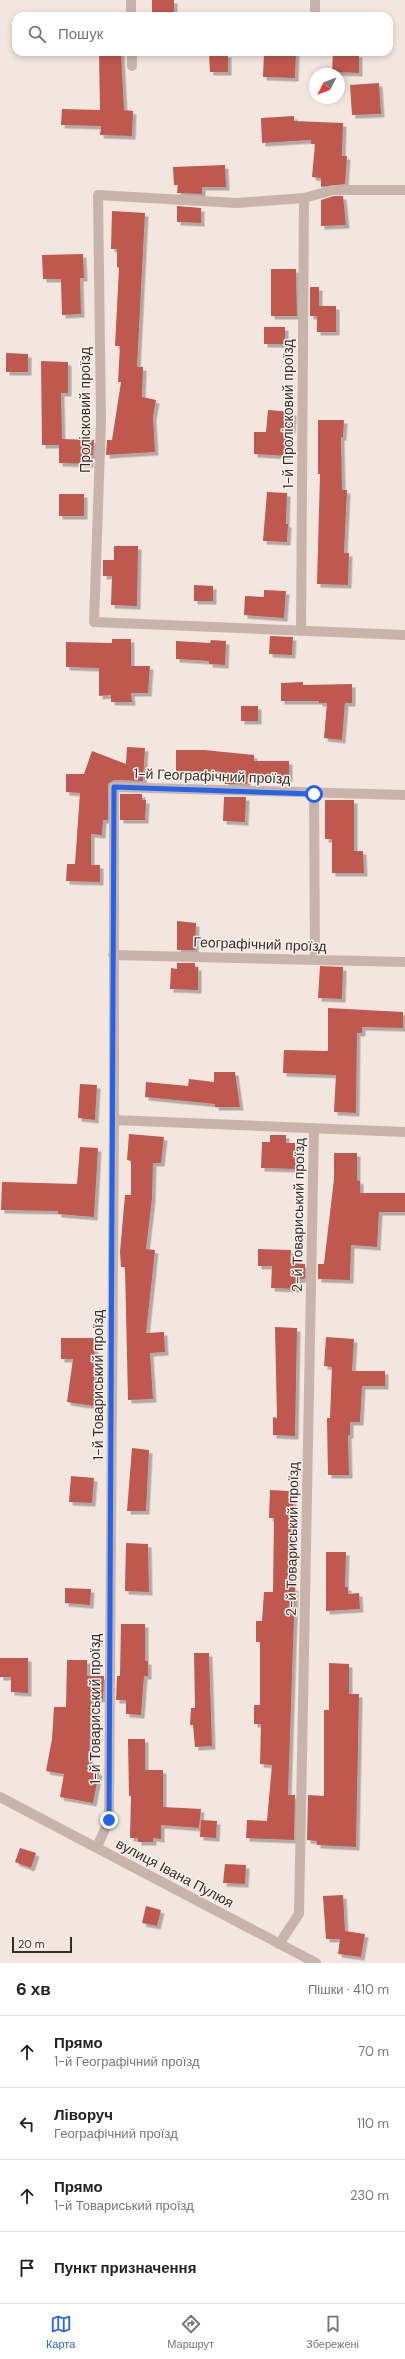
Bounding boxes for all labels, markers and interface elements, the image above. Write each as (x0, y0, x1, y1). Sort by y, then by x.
search box (12, 12, 393, 56)
icon: search (26, 23, 48, 45)
text: Пошук (58, 24, 103, 44)
north arrow (309, 68, 345, 104)
street label: 1-й Пролісковий проїзд (279, 339, 297, 489)
street label: Пролісковий проїзд (76, 347, 94, 473)
street label: 1-й Географічний проїзд (133, 764, 291, 788)
route start (305, 785, 323, 803)
street label: Географічний проїзд (193, 933, 327, 955)
street label: 2-й Товариський проїзд (288, 1138, 308, 1292)
street label: 1-й Товариський проїзд (89, 1310, 107, 1460)
street label: 2-й Товариський проїзд (282, 1462, 302, 1616)
street label: 1-й Товариський проїзд (86, 1634, 104, 1784)
route end (100, 1811, 118, 1829)
street label: вулиця Івана Пулюя (113, 1834, 237, 1912)
scale bar (12, 1935, 72, 1954)
text: 20 m (18, 1937, 44, 1951)
text: 6 хв (16, 1978, 51, 2000)
text: Пішки · 410 m (308, 1981, 389, 1998)
text: Прямо (54, 2033, 103, 2053)
icon: ahead (16, 2041, 38, 2063)
text: 70 m (358, 2043, 389, 2060)
text: 1-й Географічний проїзд (54, 2053, 200, 2070)
text: Ліворуч (54, 2105, 113, 2125)
icon: left (16, 2113, 38, 2135)
text: 110 m (357, 2115, 389, 2132)
text: Географічний проїзд (54, 2125, 178, 2142)
text: Прямо (54, 2177, 103, 2197)
icon: ahead (16, 2185, 38, 2207)
text: 230 m (350, 2187, 389, 2204)
text: 1-й Товариський проїзд (54, 2197, 194, 2214)
icon: arrive (16, 2257, 38, 2279)
text: Пункт призначення (54, 2258, 196, 2278)
tab: Карта (46, 2313, 75, 2351)
tab: Маршрут (167, 2313, 214, 2351)
tab: Збережені (306, 2313, 359, 2351)

